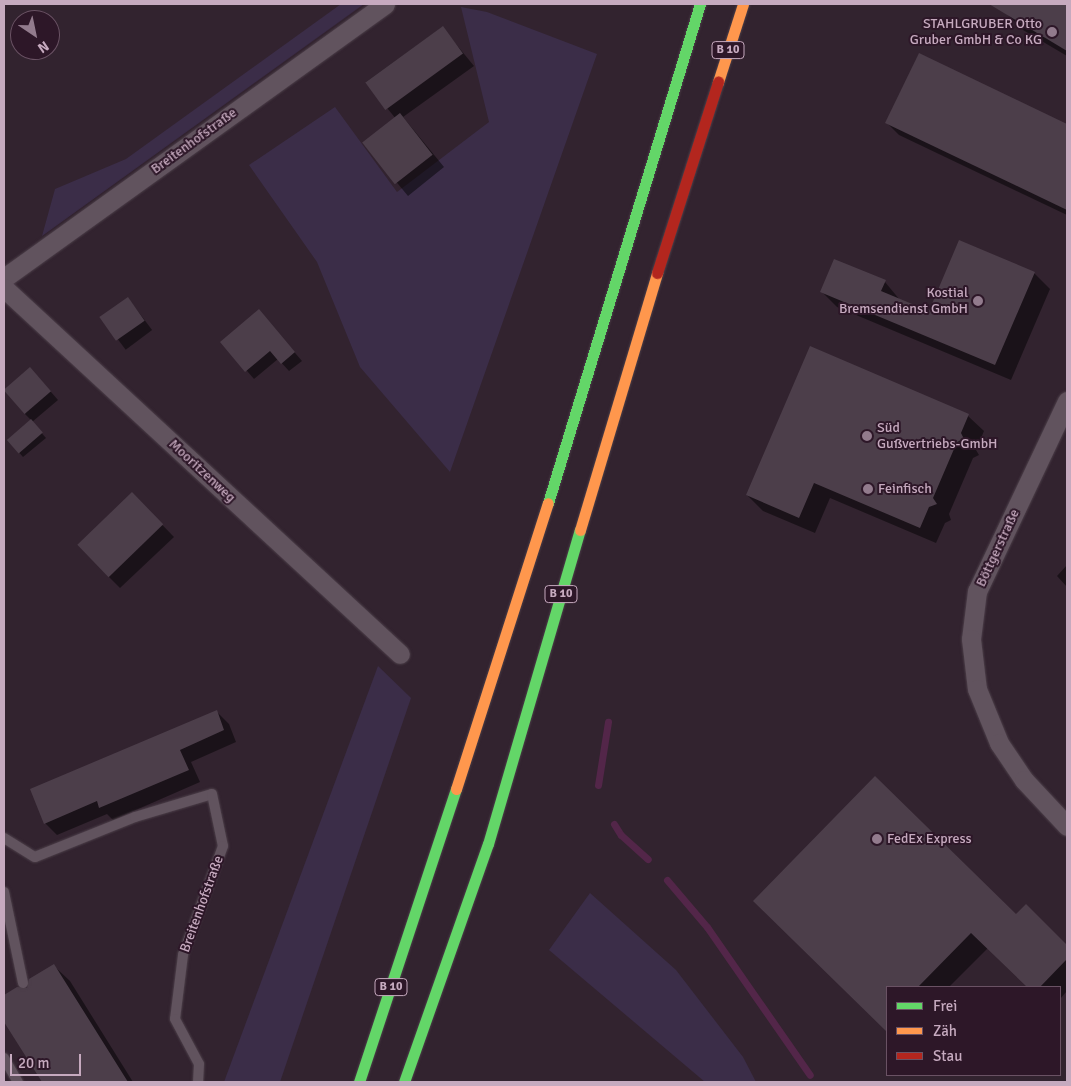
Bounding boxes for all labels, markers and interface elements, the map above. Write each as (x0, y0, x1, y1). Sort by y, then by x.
north arrow (10, 10, 60, 60)
place label: STAHLGRUBER Otto Gruber GmbH & Co KG (910, 16, 1042, 48)
marker: STAHLGRUBER Otto Gruber GmbH & Co KG (1046, 26, 1058, 38)
text: N (34, 37, 52, 57)
road number: B 10 (710, 40, 746, 60)
street label: Breitenhofstraße (148, 104, 240, 178)
place label: Kostial Bremsendienst GmbH (839, 285, 968, 318)
marker: Kostial Bremsendienst GmbH (972, 295, 984, 307)
place label: Süd Gußvertriebs-GmbH (877, 420, 997, 452)
marker: Süd Gußvertriebs-GmbH (861, 430, 873, 442)
street label: Mooritzenweg (165, 436, 239, 506)
place label: Feinfisch (878, 481, 932, 497)
marker: Feinfisch (862, 483, 874, 495)
street label: Böttgerstraße (973, 506, 1023, 590)
road number: B 10 (544, 584, 578, 604)
place label: FedEx Express (887, 831, 972, 847)
marker: FedEx Express (871, 833, 883, 845)
street label: Breitenhofstraße (177, 853, 227, 955)
road number: B 10 (374, 978, 408, 996)
legend (886, 986, 1061, 1076)
text: Frei (933, 997, 957, 1015)
text: Zäh (933, 1022, 957, 1040)
scale bar (12, 1044, 84, 1076)
text: Stau (933, 1047, 962, 1065)
text: 20 m (18, 1054, 49, 1072)

